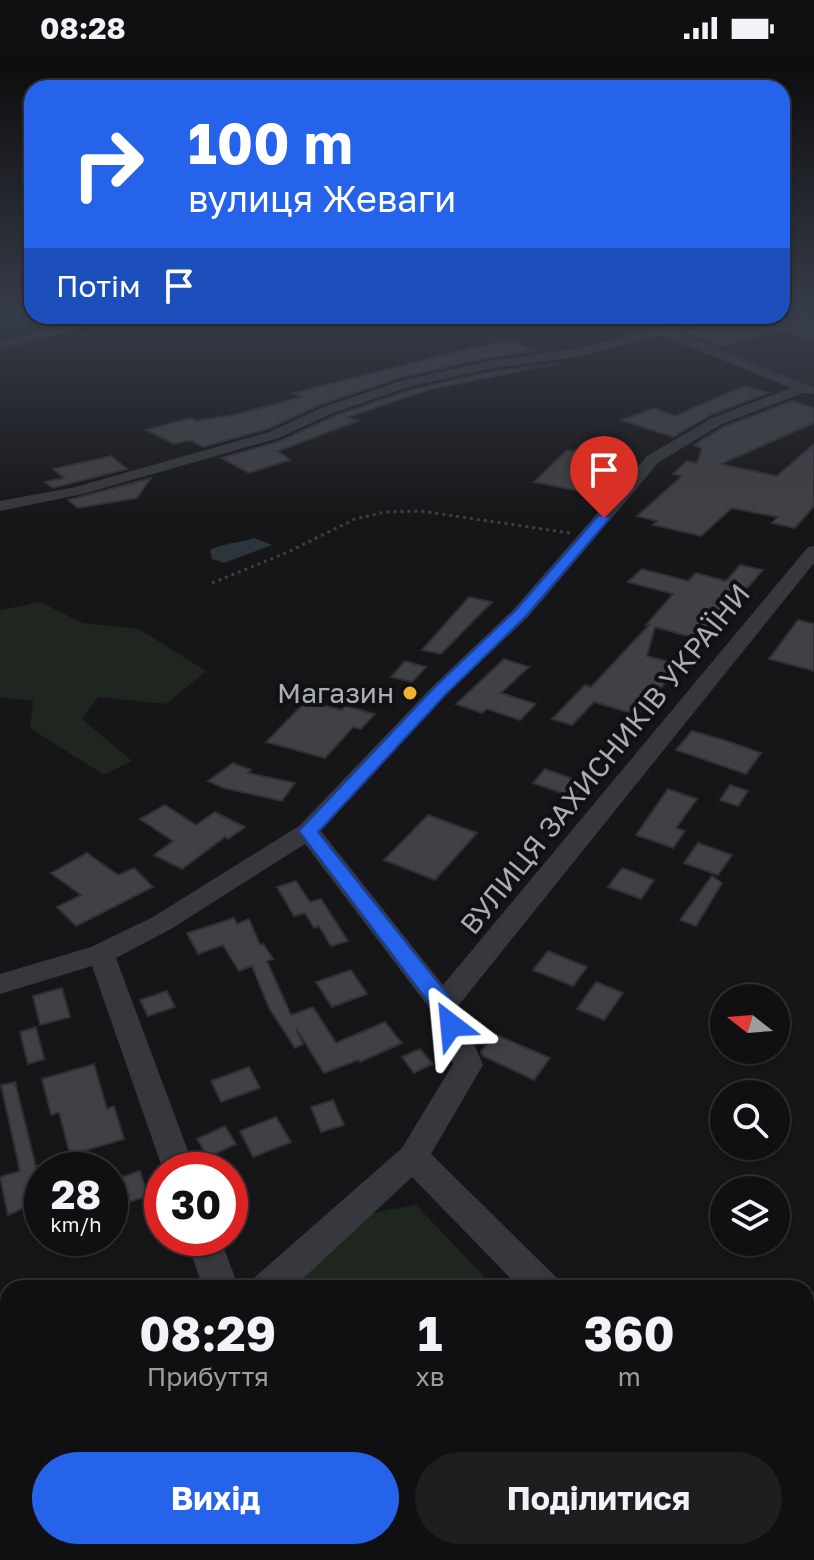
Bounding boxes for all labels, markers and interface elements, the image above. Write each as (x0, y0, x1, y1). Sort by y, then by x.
text: 08:28 (40, 10, 126, 46)
text: 100 m (188, 109, 353, 176)
icon: right (56, 112, 160, 216)
text: вулиця Жеваги (188, 177, 456, 220)
icon: arrive (157, 264, 201, 308)
text: Потім (56, 268, 141, 304)
pin (570, 436, 638, 518)
icon: arrive (582, 448, 626, 492)
street label: ВУЛИЦЯ ЗАХИСНИКІВ УКРАЇНИ (453, 577, 756, 940)
place label: Магазин (277, 676, 394, 709)
marker: Магазин (401, 684, 419, 702)
position arrow (409, 983, 493, 1067)
north arrow (710, 984, 790, 1064)
map controls (710, 984, 790, 1256)
button: search (710, 1080, 790, 1160)
speed limit sign: 30 (144, 1152, 248, 1256)
text: 28 (51, 1170, 101, 1218)
button: layers (710, 1176, 790, 1256)
text: km/h (51, 1212, 101, 1236)
text: 08:29 (139, 1304, 276, 1362)
text: 1 (418, 1304, 442, 1362)
text: 360 (584, 1304, 675, 1362)
text: Прибуття (147, 1361, 269, 1392)
text: хв (416, 1361, 445, 1392)
text: m (618, 1361, 641, 1392)
button: Вихід (32, 1452, 399, 1544)
button: Поділитися (415, 1452, 782, 1544)

